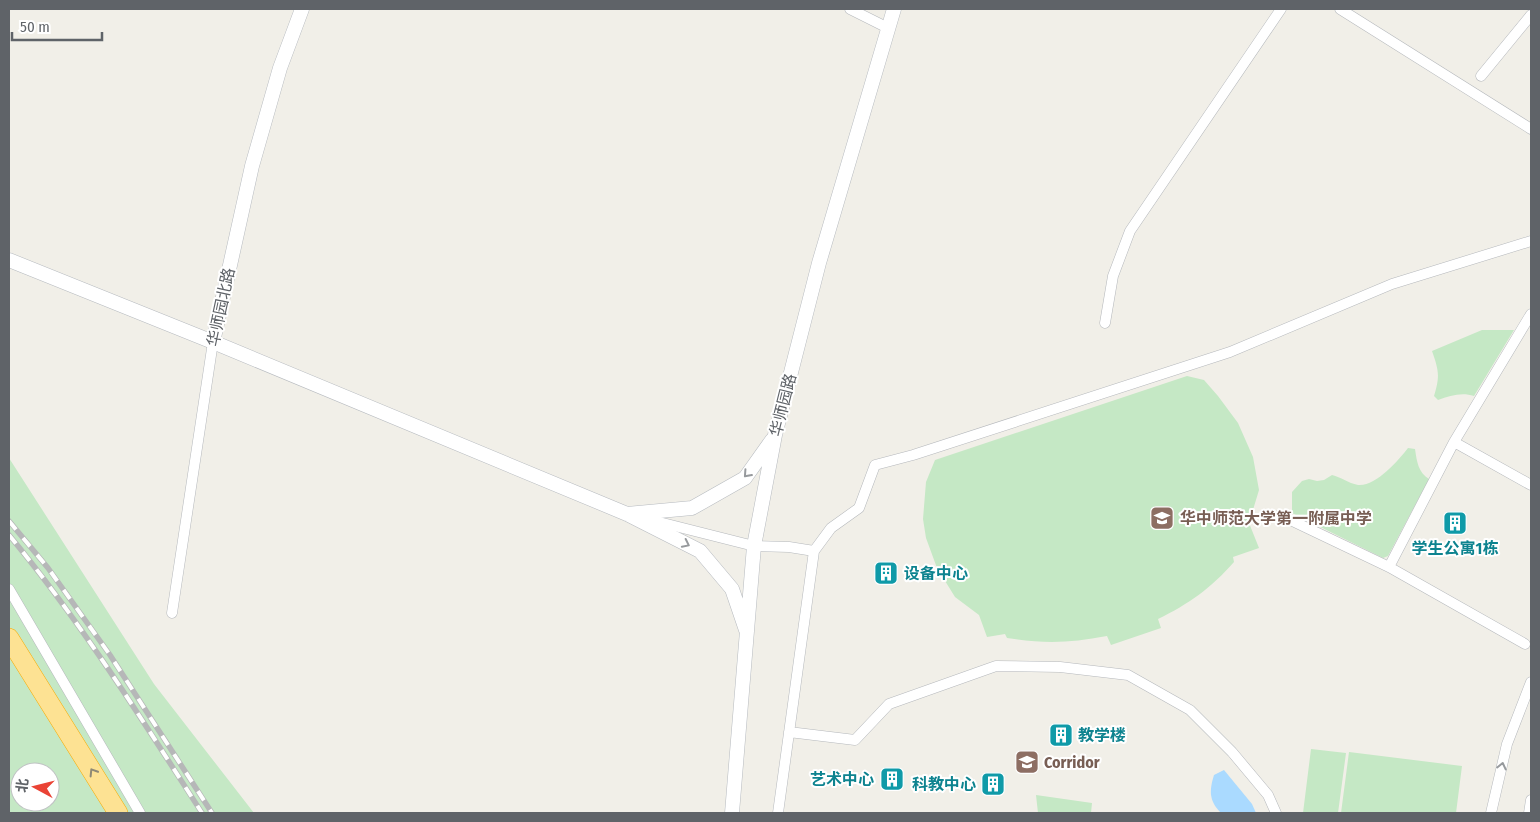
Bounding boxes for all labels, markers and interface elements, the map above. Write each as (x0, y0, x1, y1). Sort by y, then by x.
scale bar (12, 10, 102, 42)
text: 50 m (20, 18, 50, 36)
street label: 华师园北路 (203, 266, 239, 348)
street label: 华师园路 (766, 372, 800, 438)
one-way arrow (743, 469, 752, 478)
school or university icon: 华中师范大学第一附属中学 (1149, 505, 1175, 531)
place label: 华中师范大学第一附属中学 (1180, 509, 1372, 528)
building icon: 学生公寓1栋 (1442, 510, 1468, 536)
one-way arrow (681, 538, 690, 548)
place label: 学生公寓1栋 (1412, 539, 1498, 558)
building icon: 设备中心 (873, 560, 899, 586)
place label: 设备中心 (904, 564, 968, 583)
building icon: 教学楼 (1048, 722, 1074, 748)
place label: 教学楼 (1078, 726, 1126, 745)
school or university icon: Corridor (1014, 749, 1040, 775)
place label: Corridor (1044, 753, 1100, 772)
one-way arrow (1496, 761, 1507, 770)
north arrow (10, 762, 60, 812)
building icon: 艺术中心 (879, 766, 905, 792)
one-way arrow (89, 768, 99, 777)
place label: 艺术中心 (810, 770, 874, 789)
building icon: 科教中心 (980, 771, 1006, 797)
place label: 科教中心 (912, 775, 976, 794)
text: 北 (13, 777, 32, 793)

